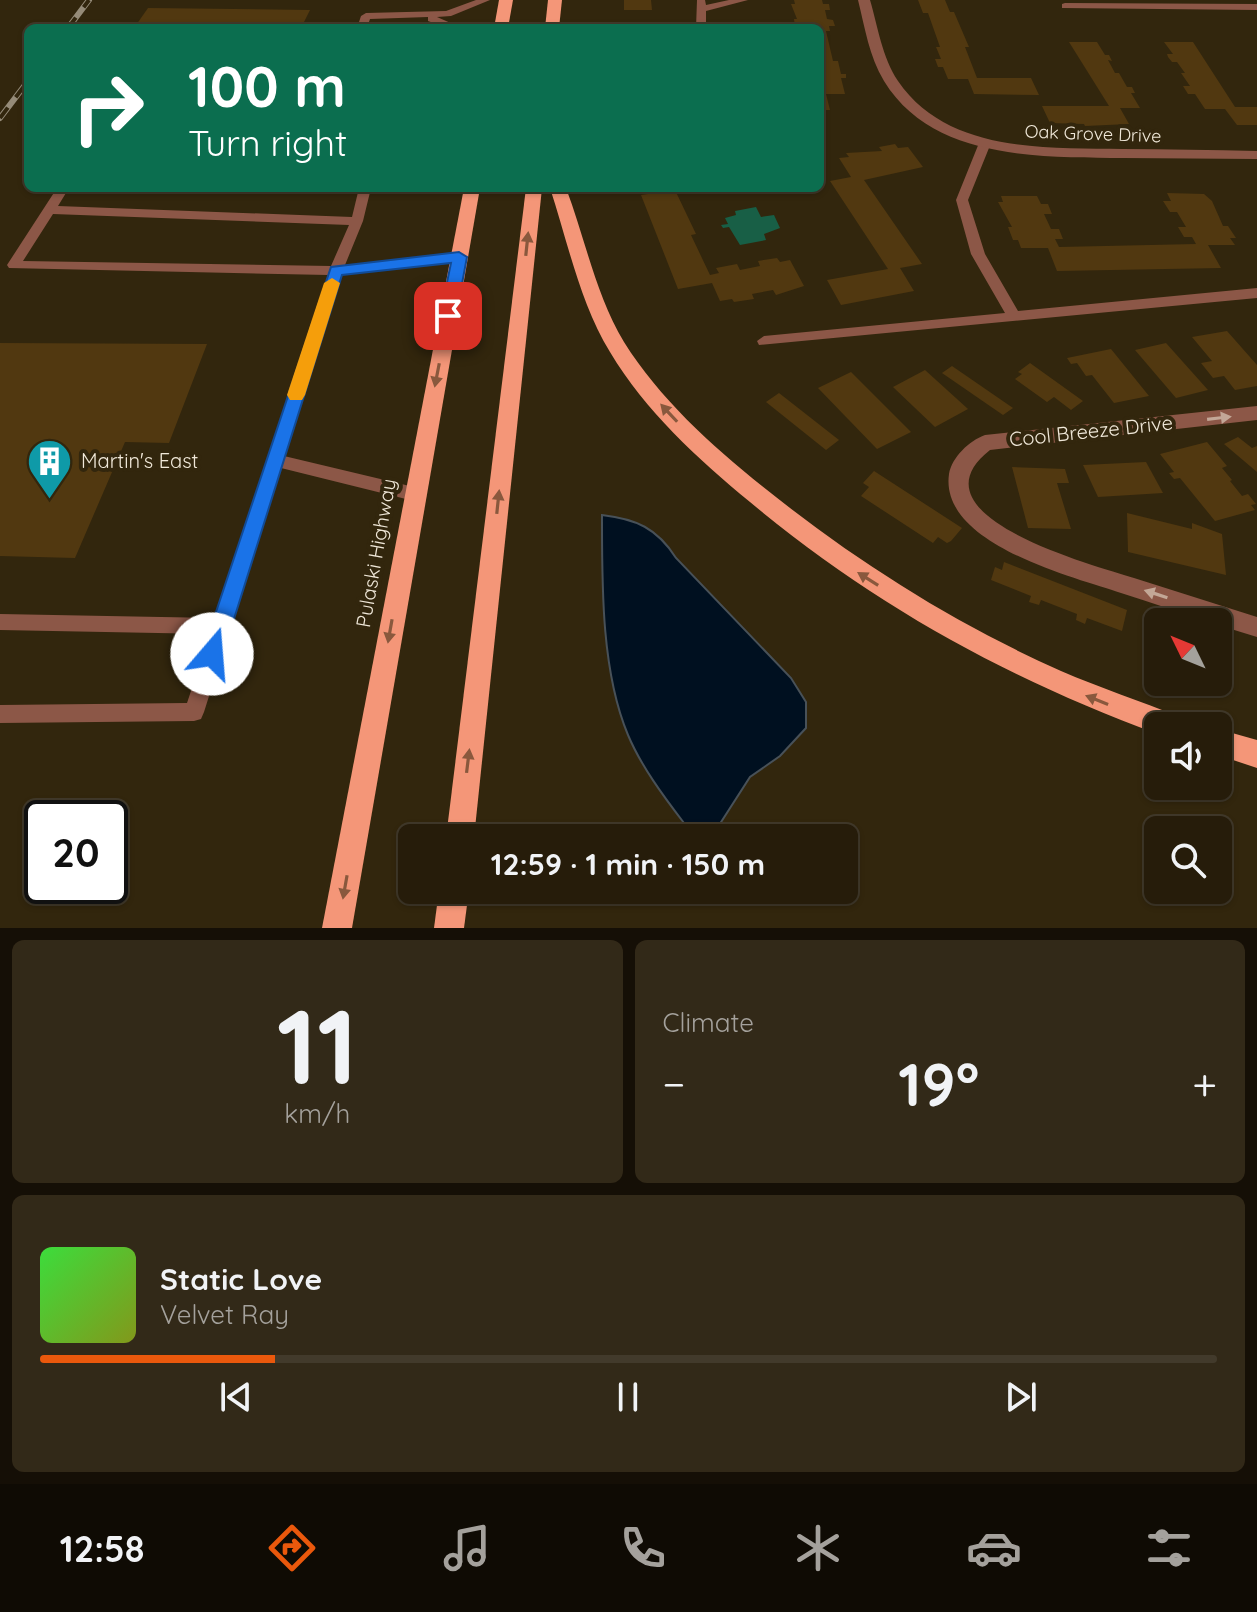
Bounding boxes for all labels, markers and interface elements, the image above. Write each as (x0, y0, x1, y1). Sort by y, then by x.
text: 100 m (188, 51, 346, 121)
icon: right (56, 56, 160, 160)
text: Turn right (188, 120, 347, 165)
street label: Oak Grove Drive (1024, 120, 1162, 147)
one-way arrow (521, 231, 534, 256)
pin (414, 282, 482, 350)
icon: arrive (426, 294, 470, 338)
one-way arrow (430, 363, 443, 388)
one-way arrow (660, 404, 678, 423)
street label: Cool Breeze Drive (1008, 409, 1174, 452)
one-way arrow (1207, 411, 1232, 424)
building icon: Martin's East (26, 437, 74, 500)
place label: Martin's East (81, 448, 199, 473)
street label: Pulaski Highway (350, 476, 401, 629)
one-way arrow (491, 489, 504, 514)
one-way arrow (857, 572, 879, 587)
one-way arrow (1144, 588, 1168, 600)
north arrow (1144, 608, 1232, 696)
map controls (1144, 608, 1232, 904)
position arrow (170, 612, 254, 696)
one-way arrow (384, 618, 396, 643)
one-way arrow (1085, 693, 1109, 706)
button: sound (1144, 712, 1232, 800)
one-way arrow (462, 748, 475, 773)
speed limit sign: 20 (24, 800, 128, 904)
button: search (1144, 816, 1232, 904)
text: 12:59 · 1 min · 150 m (491, 845, 765, 883)
one-way arrow (338, 874, 350, 899)
text: 11 (277, 980, 358, 1110)
text: Climate (663, 1006, 754, 1039)
text: 19° (898, 1046, 979, 1121)
text: − (663, 1056, 685, 1111)
text: + (1192, 1056, 1217, 1111)
text: km/h (284, 1097, 350, 1130)
text: Static Love (160, 1260, 322, 1298)
text: Velvet Ray (160, 1298, 289, 1331)
icon: previous (214, 1375, 258, 1419)
icon: pause (606, 1375, 650, 1419)
icon: next (999, 1375, 1043, 1419)
icon: directions (264, 1520, 320, 1576)
icon: music (439, 1520, 495, 1576)
icon: phone (615, 1520, 671, 1576)
icon: climate (790, 1520, 846, 1576)
icon: car (966, 1520, 1022, 1576)
icon: filters (1141, 1520, 1197, 1576)
text: 12:58 (60, 1526, 145, 1571)

